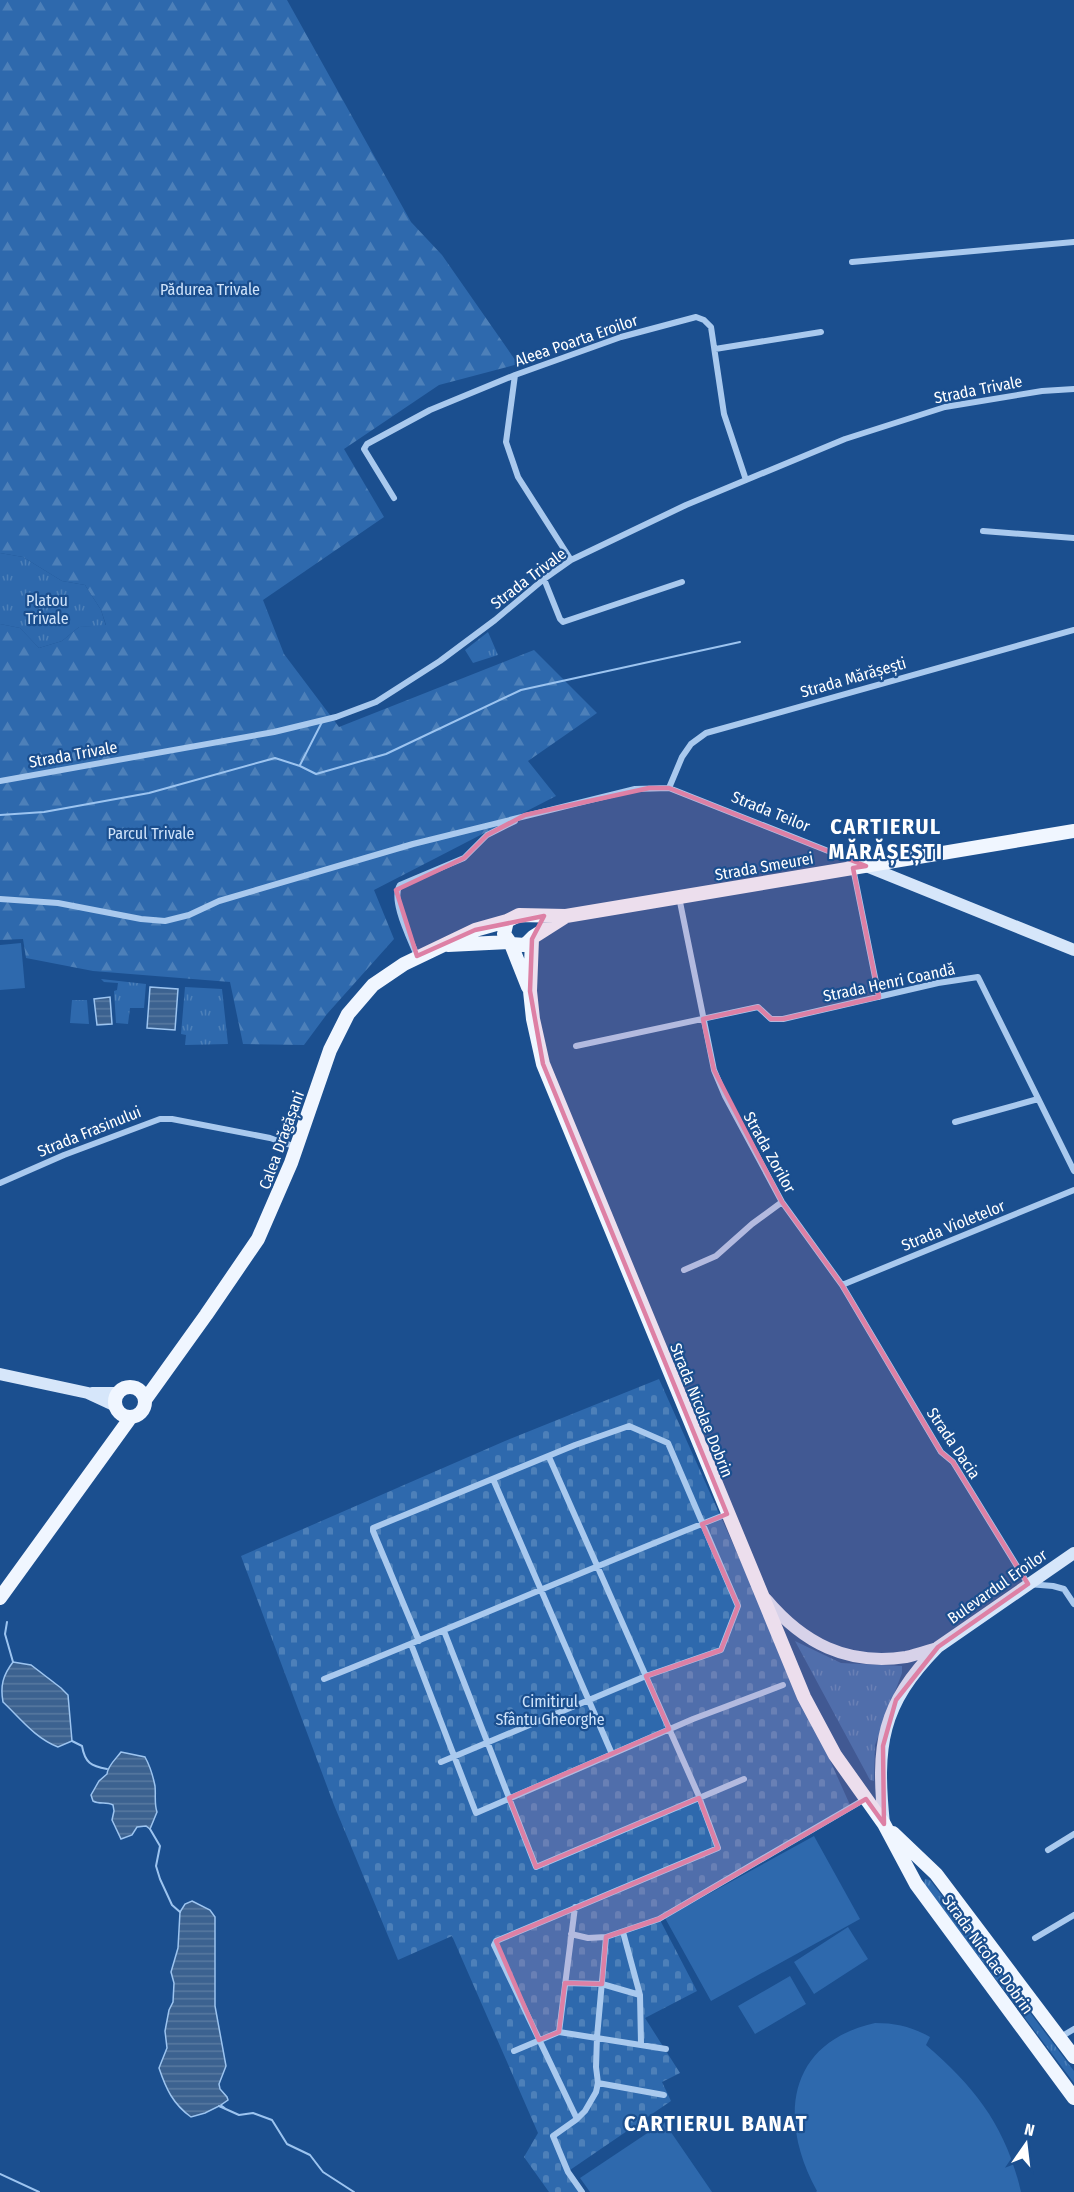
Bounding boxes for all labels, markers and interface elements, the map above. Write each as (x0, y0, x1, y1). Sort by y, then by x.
park label: Pădurea Trivale (160, 280, 260, 299)
street label: Aleea Poarta Eroilor (512, 310, 641, 370)
street label: Strada Trivale (932, 372, 1024, 407)
street label: Strada Trivale (487, 544, 570, 613)
park label: Platou Trivale (25, 591, 69, 628)
street label: Strada Mărășești (798, 653, 908, 703)
street label: Strada Trivale (27, 737, 119, 772)
street label: Strada Teilor (729, 787, 813, 836)
district label: CARTIERUL MĂRĂȘEȘTI (829, 813, 943, 866)
park label: Parcul Trivale (108, 824, 194, 843)
street label: Strada Smeurei (713, 848, 815, 885)
street label: Strada Henri Coandă (821, 959, 957, 1006)
street label: Calea Drăgășani (255, 1088, 309, 1192)
street label: Strada Frasinului (35, 1102, 144, 1161)
street label: Strada Zorilor (740, 1108, 800, 1196)
street label: Strada Violetelor (899, 1196, 1008, 1255)
street label: Strada Nicolae Dobrin (666, 1340, 737, 1480)
street label: Strada Dacia (923, 1404, 984, 1483)
street label: Bulevardul Eroilor (944, 1545, 1051, 1628)
park label: Cimitirul Sfântu Gheorghe (495, 1692, 605, 1729)
street label: Strada Nicolae Dobrin (938, 1891, 1037, 2018)
district label: CARTIERUL BANAT (624, 2110, 808, 2137)
north arrow (996, 2114, 1056, 2174)
text: N (1023, 2120, 1036, 2140)

